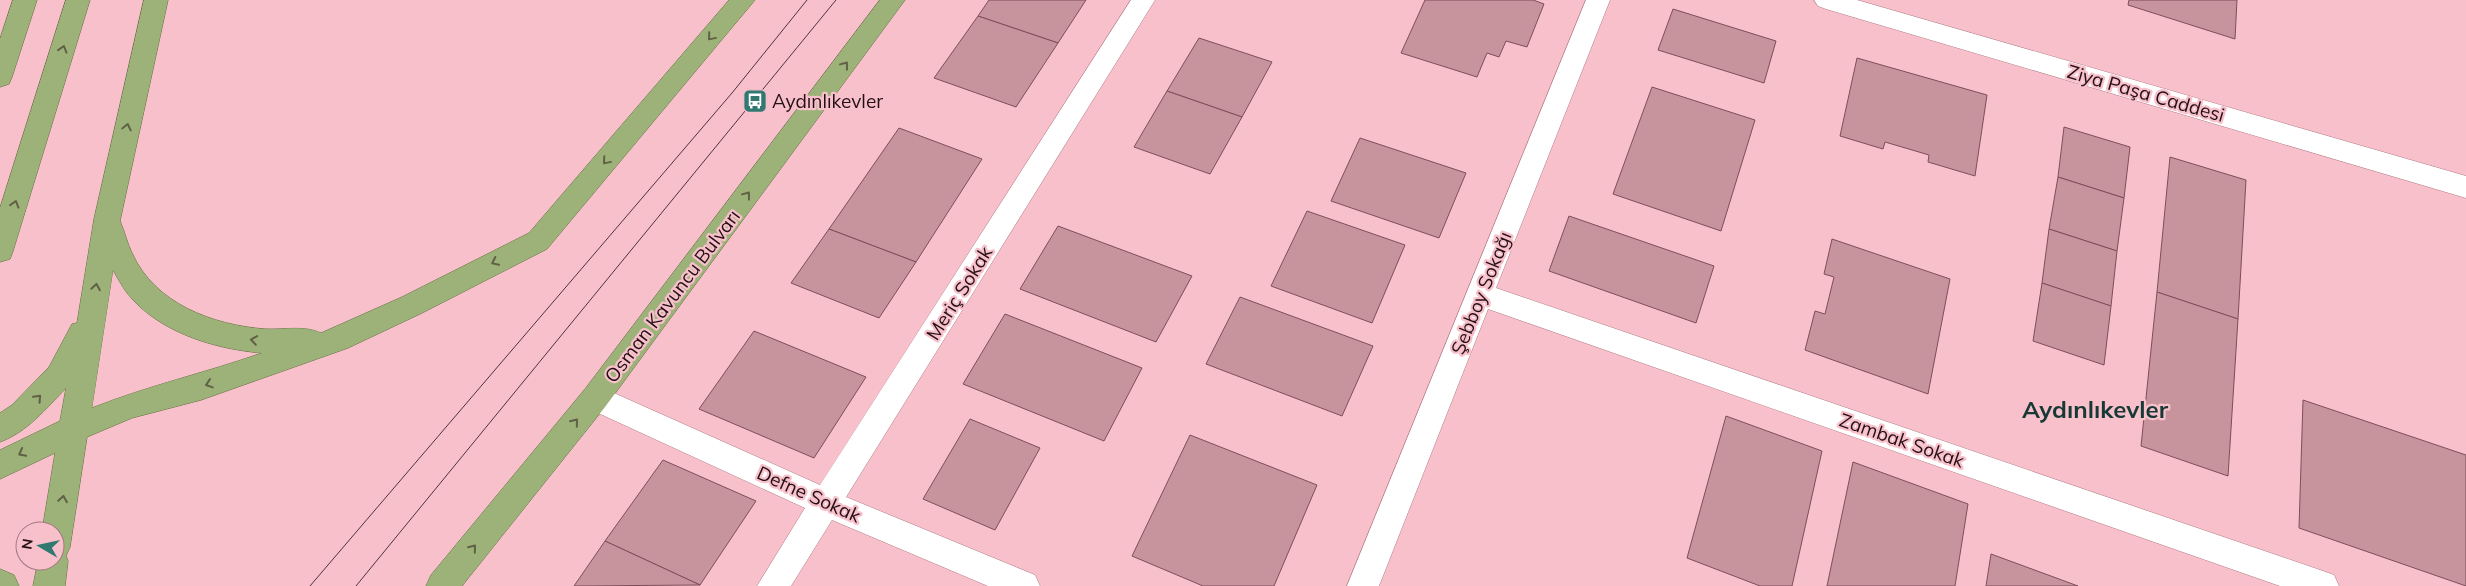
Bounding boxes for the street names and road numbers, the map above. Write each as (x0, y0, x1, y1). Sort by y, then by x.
street label: Ziya Paşa Caddesi (2065, 59, 2227, 127)
street label: Osman Kavuncu Bulvarı (599, 205, 745, 387)
street label: Şebboy Sokağı (1445, 228, 1517, 358)
street label: Meriç Sokak (921, 242, 997, 344)
street label: Zambak Sokak (1836, 407, 1968, 473)
street label: Defne Sokak (753, 460, 865, 528)

